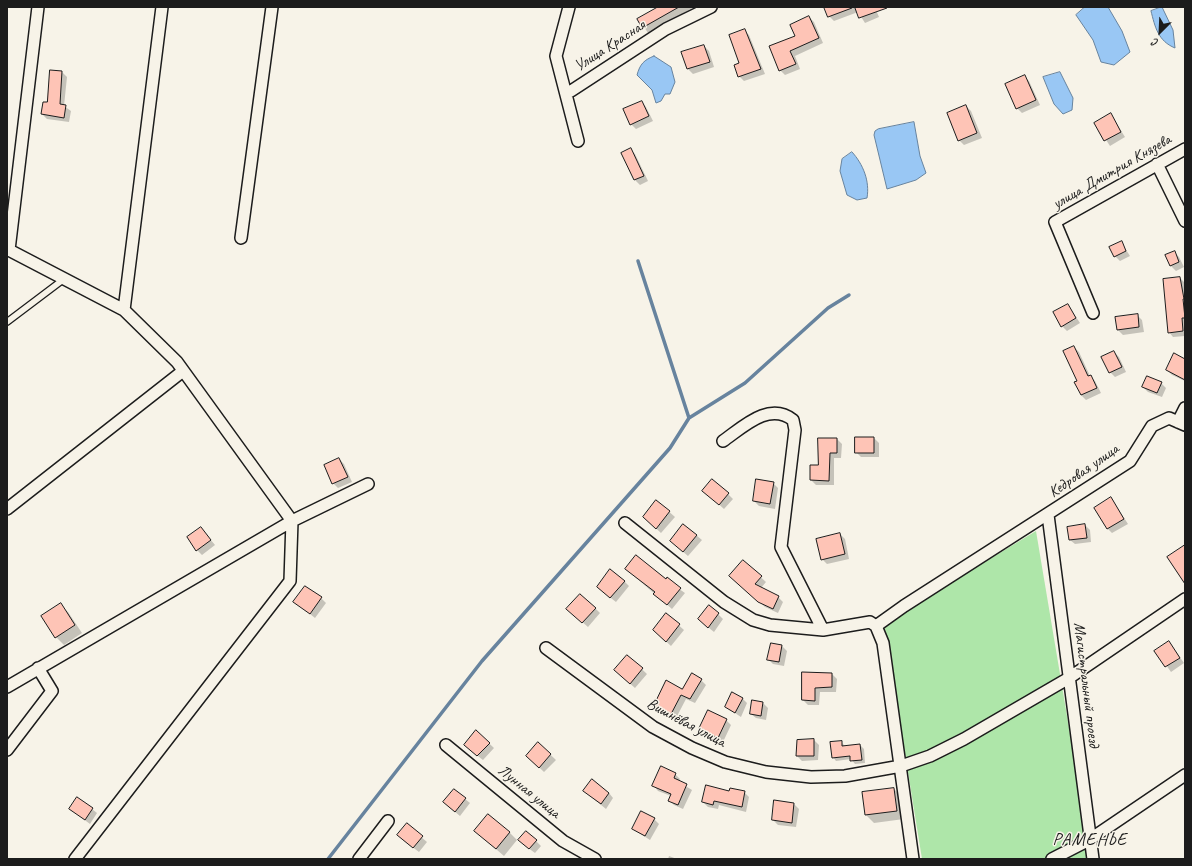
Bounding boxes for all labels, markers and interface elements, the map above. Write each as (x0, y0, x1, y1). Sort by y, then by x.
north arrow (1140, 12, 1180, 52)
street label: Улица Красная (571, 16, 649, 76)
text: С (1150, 35, 1160, 50)
street label: улица Дмитрия Князева (1049, 130, 1175, 214)
street label: Кедровая улица (1045, 440, 1123, 502)
street label: Магистральный проезд (1069, 621, 1103, 749)
street label: Вишнёвая улица (643, 694, 729, 752)
street label: Лунная улица (494, 761, 564, 823)
district label: РАМЕНЬЕ (1053, 829, 1127, 851)

